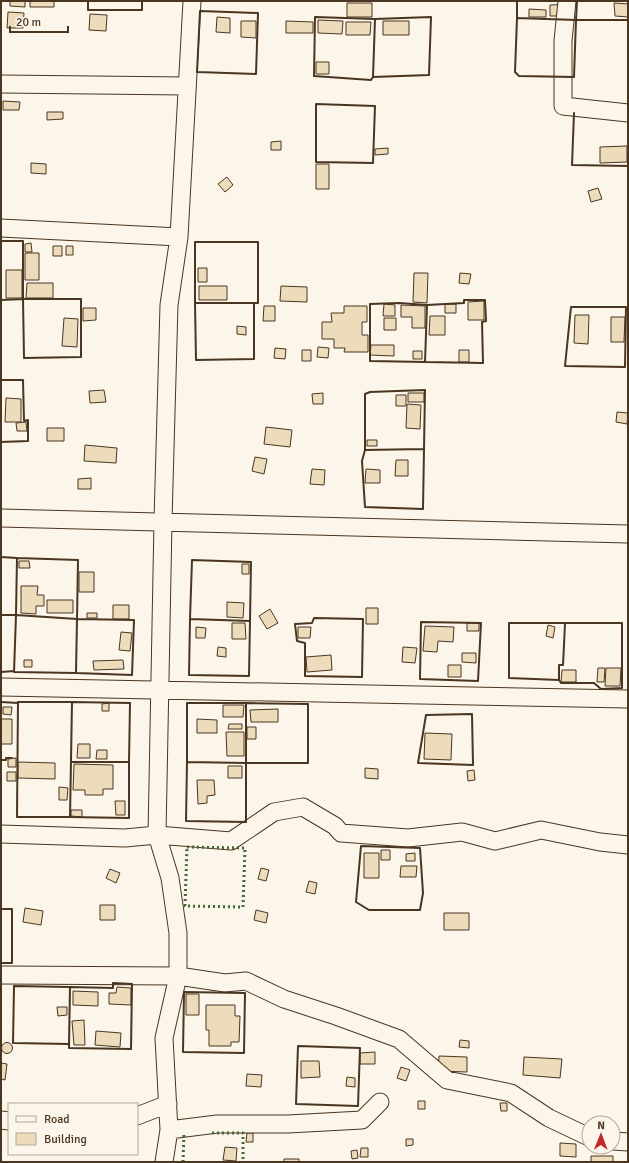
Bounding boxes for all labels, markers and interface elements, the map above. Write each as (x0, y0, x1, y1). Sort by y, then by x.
scale bar (10, 8, 68, 34)
text: 20 m (16, 15, 41, 30)
legend (8, 1103, 138, 1155)
text: Road (44, 1112, 70, 1127)
north arrow (581, 1115, 621, 1155)
text: N (597, 1119, 605, 1132)
text: Building (44, 1132, 87, 1147)

